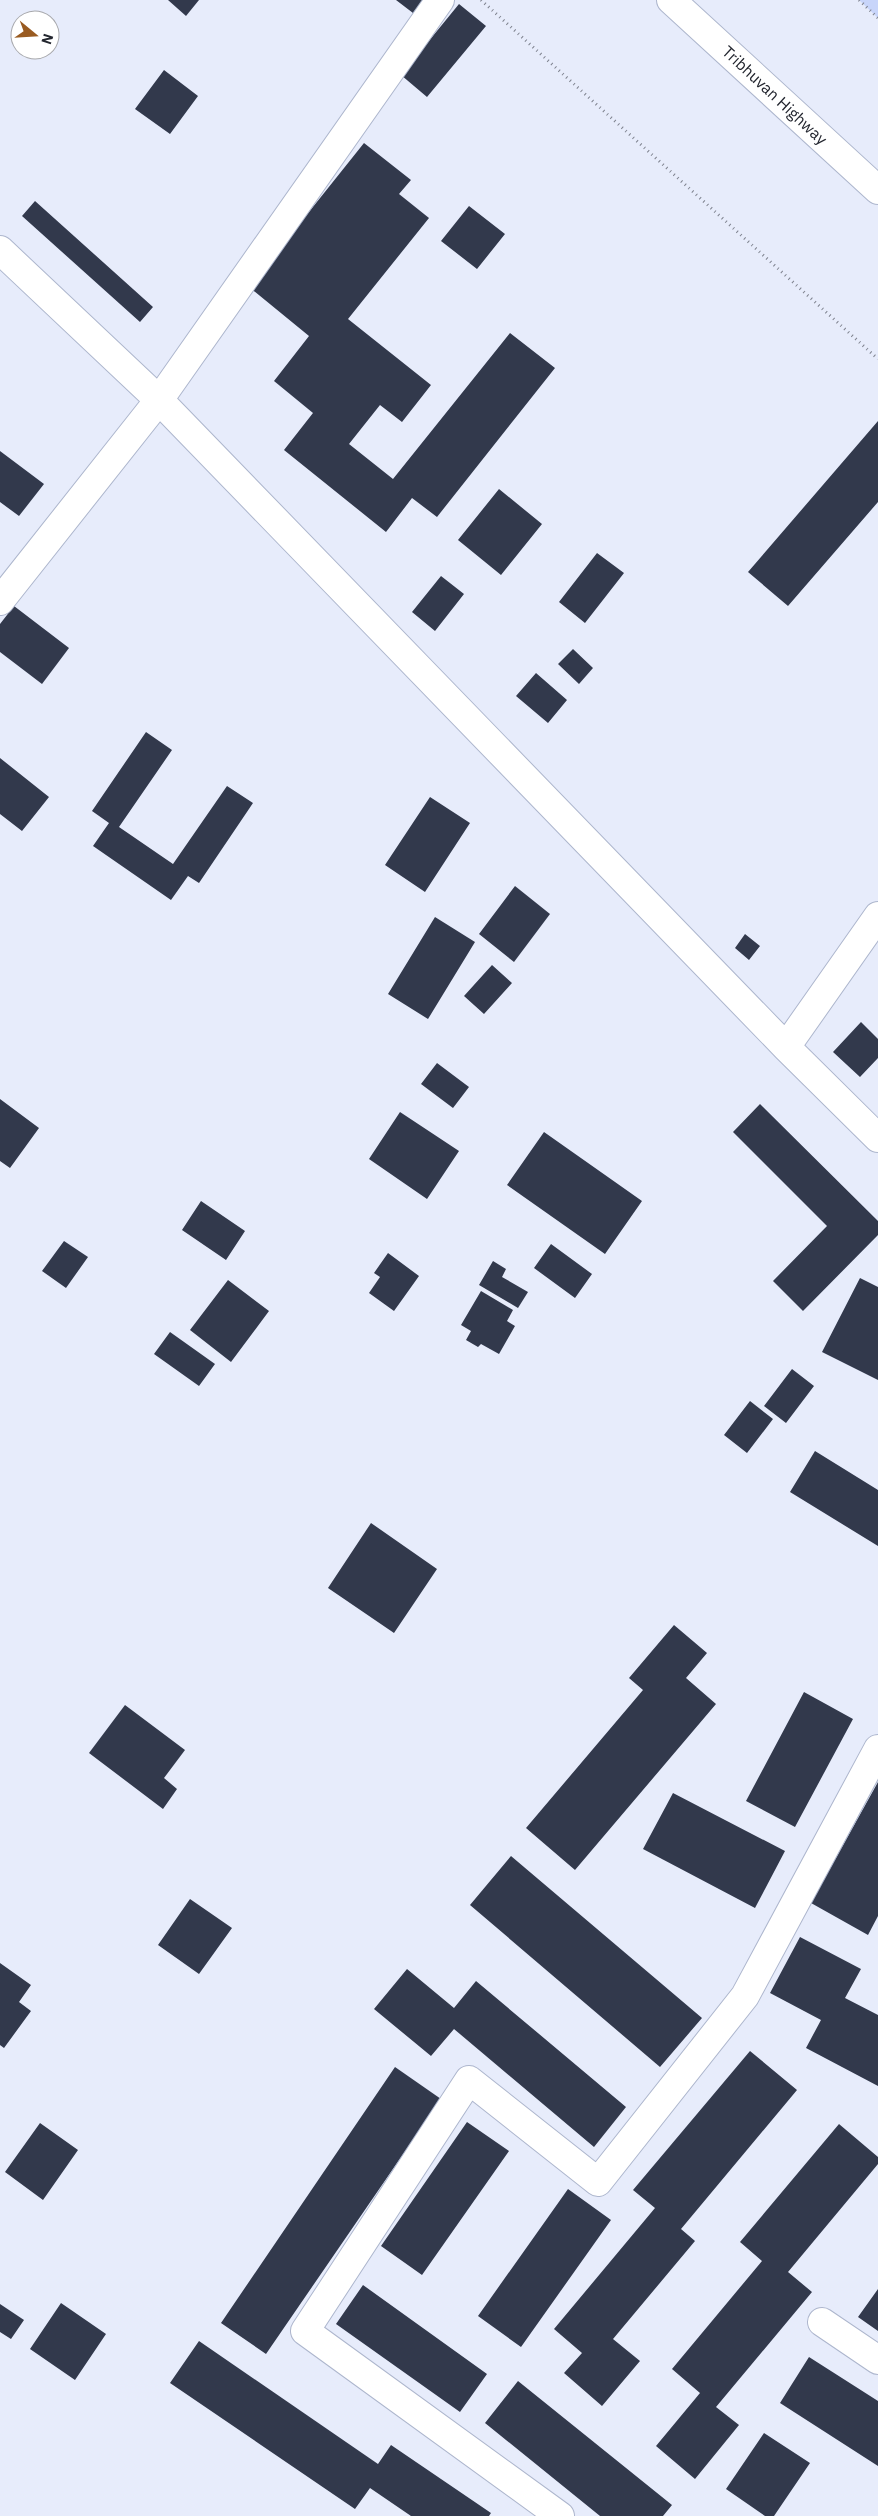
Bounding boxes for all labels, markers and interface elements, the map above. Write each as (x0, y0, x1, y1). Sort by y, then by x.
north arrow (10, 10, 60, 60)
text: N (37, 31, 57, 47)
street label: Tribhuvan Highway (718, 41, 832, 149)

